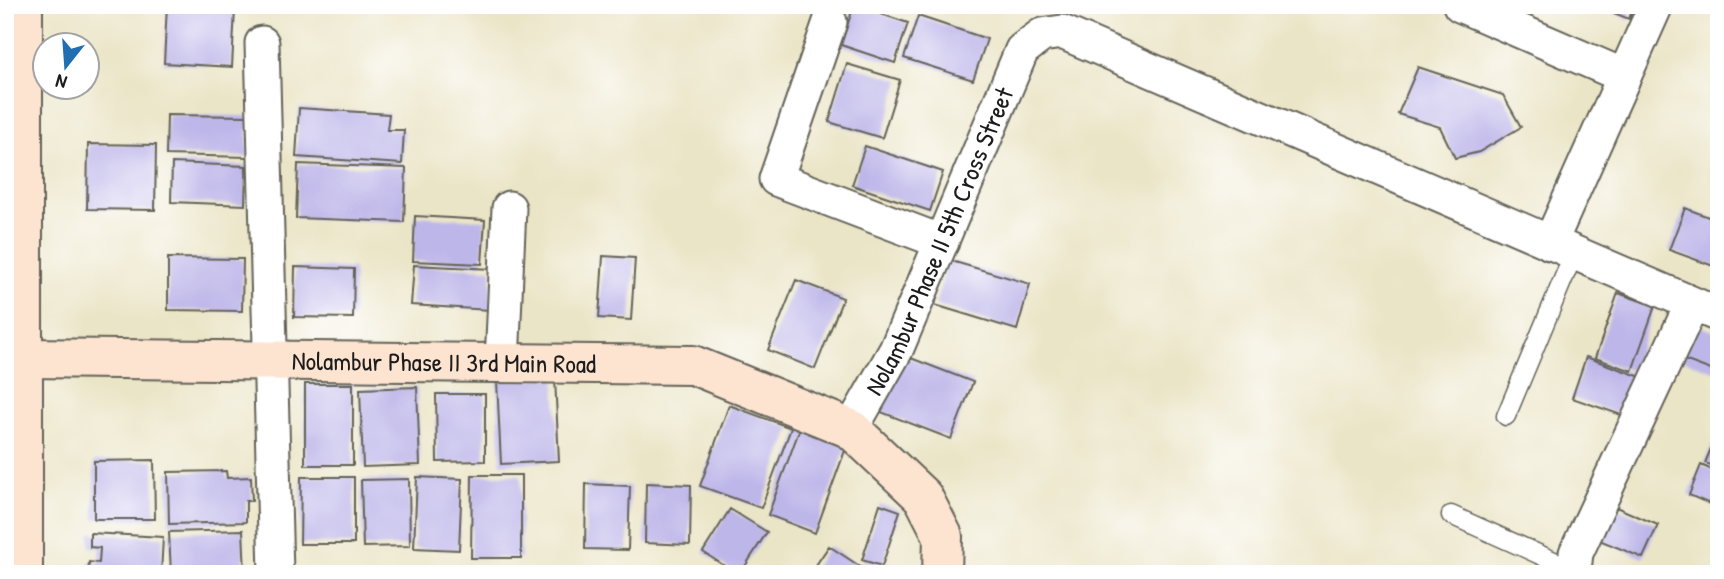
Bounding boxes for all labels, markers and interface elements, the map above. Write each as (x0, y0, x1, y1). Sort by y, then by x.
north arrow (32, 32, 102, 102)
text: N (52, 68, 70, 96)
street label: Nolambur Phase II 5th Cross Street (856, 81, 1022, 401)
street label: Nolambur Phase II 3rd Main Road (292, 343, 596, 381)

